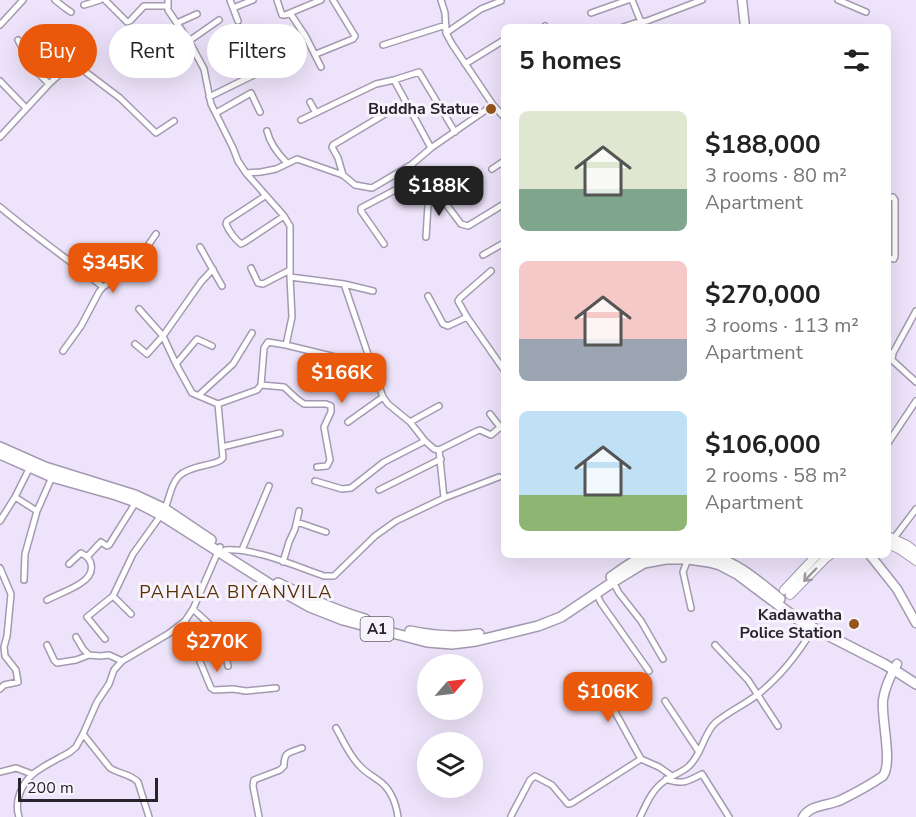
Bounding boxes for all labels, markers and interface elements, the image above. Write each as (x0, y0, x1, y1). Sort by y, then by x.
chip: Buy (18, 24, 97, 78)
chip: Rent (109, 24, 195, 78)
chip: Filters (207, 24, 307, 78)
text: 5 homes (519, 43, 621, 78)
icon: filters (840, 44, 873, 77)
place label: Buddha Statue (368, 98, 479, 120)
marker: Buddha Statue (484, 102, 498, 116)
text: $188,000 (705, 127, 821, 162)
icon: home (567, 135, 639, 207)
text: 3 rooms · 80 m² (705, 162, 847, 189)
pin: $188K (397, 166, 481, 217)
text: $188K (408, 172, 470, 199)
text: Apartment (705, 189, 803, 216)
pin: $345K (71, 243, 155, 294)
text: $345K (82, 249, 144, 276)
text: $270,000 (705, 277, 821, 312)
icon: home (567, 285, 639, 357)
text: 3 rooms · 113 m² (705, 312, 859, 339)
text: Apartment (705, 339, 803, 366)
pin: $166K (300, 353, 384, 404)
text: $166K (311, 359, 373, 386)
text: $106,000 (705, 427, 821, 462)
icon: home (567, 435, 639, 507)
text: 2 rooms · 58 m² (705, 462, 847, 489)
text: Apartment (705, 489, 803, 516)
one-way arrow (802, 567, 817, 582)
district label: PAHALA BIYANVILA (139, 580, 333, 604)
place label: Kadawatha Police Station (739, 604, 842, 644)
road number: A1 (360, 617, 394, 641)
marker: Kadawatha Police Station (847, 617, 861, 631)
pin: $270K (175, 622, 259, 673)
text: $270K (186, 628, 248, 655)
north arrow (417, 654, 483, 720)
map controls (417, 654, 483, 798)
pin: $106K (566, 672, 650, 723)
text: $106K (577, 678, 639, 705)
button: layers (417, 732, 483, 798)
scale bar (18, 775, 158, 802)
text: 200 m (27, 777, 74, 799)

